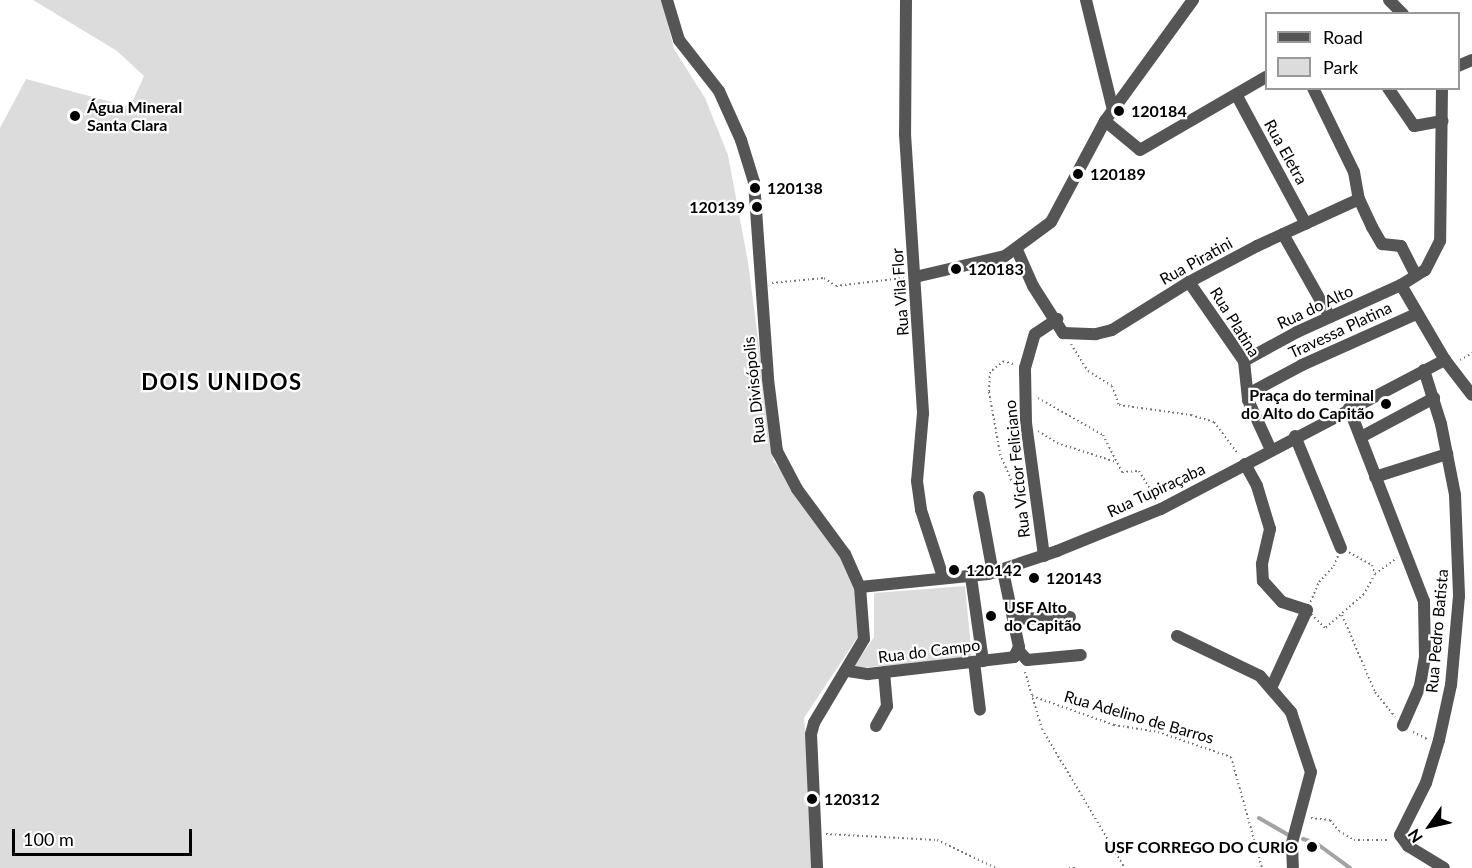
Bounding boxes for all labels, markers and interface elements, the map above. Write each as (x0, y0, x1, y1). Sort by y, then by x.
legend (1265, 12, 1460, 90)
text: Road (1323, 26, 1363, 48)
text: Park (1323, 56, 1358, 78)
place label: Água Mineral Santa Clara (87, 97, 182, 135)
place label: 120184 (1131, 101, 1187, 121)
marker: 120184 (1112, 104, 1126, 118)
marker: Água Mineral Santa Clara (68, 109, 82, 123)
street label: Rua Eletra (1260, 116, 1312, 188)
place label: 120189 (1090, 164, 1146, 184)
marker: 120189 (1071, 167, 1085, 181)
place label: 120138 (767, 178, 823, 198)
marker: 120138 (748, 181, 762, 195)
place label: 120139 (689, 197, 745, 217)
marker: 120139 (750, 200, 764, 214)
street label: Rua Piratini (1156, 233, 1236, 289)
street label: Rua Vila Flor (887, 247, 913, 337)
place label: 120183 (968, 259, 1024, 279)
marker: 120183 (949, 262, 963, 276)
street label: Rua do Alto (1274, 281, 1356, 333)
street label: Rua Platina (1206, 284, 1264, 360)
street label: Travessa Platina (1285, 298, 1395, 362)
street label: Rua Divisópolis (739, 336, 769, 444)
district label: DOIS UNIDOS (141, 369, 303, 395)
place label: Praça do terminal do Alto do Capitão (1241, 385, 1374, 423)
marker: Praça do terminal do Alto do Capitão (1379, 397, 1393, 411)
street label: Rua Victor Feliciano (1000, 399, 1034, 539)
street label: Rua Tupiraçaba (1104, 459, 1208, 521)
place label: 120142 (966, 560, 1022, 580)
marker: 120142 (947, 563, 961, 577)
place label: 120143 (1046, 568, 1102, 588)
street label: Rua Pedro Batista (1422, 568, 1452, 694)
marker: 120143 (1027, 571, 1041, 585)
place label: USF Alto do Capitão (1004, 597, 1081, 635)
marker: USF Alto do Capitão (982, 607, 1000, 625)
street label: Rua do Campo (877, 635, 981, 667)
street label: Rua Adelino de Barros (1062, 686, 1216, 748)
place label: 120312 (824, 789, 880, 809)
marker: 120312 (805, 792, 819, 806)
north arrow (1400, 796, 1460, 856)
scale bar (15, 817, 195, 855)
text: N (1403, 826, 1426, 847)
text: 100 m (23, 828, 74, 850)
place label: USF CORREGO DO CURIO (1104, 837, 1298, 857)
marker: USF CORREGO DO CURIO (1303, 838, 1321, 856)

